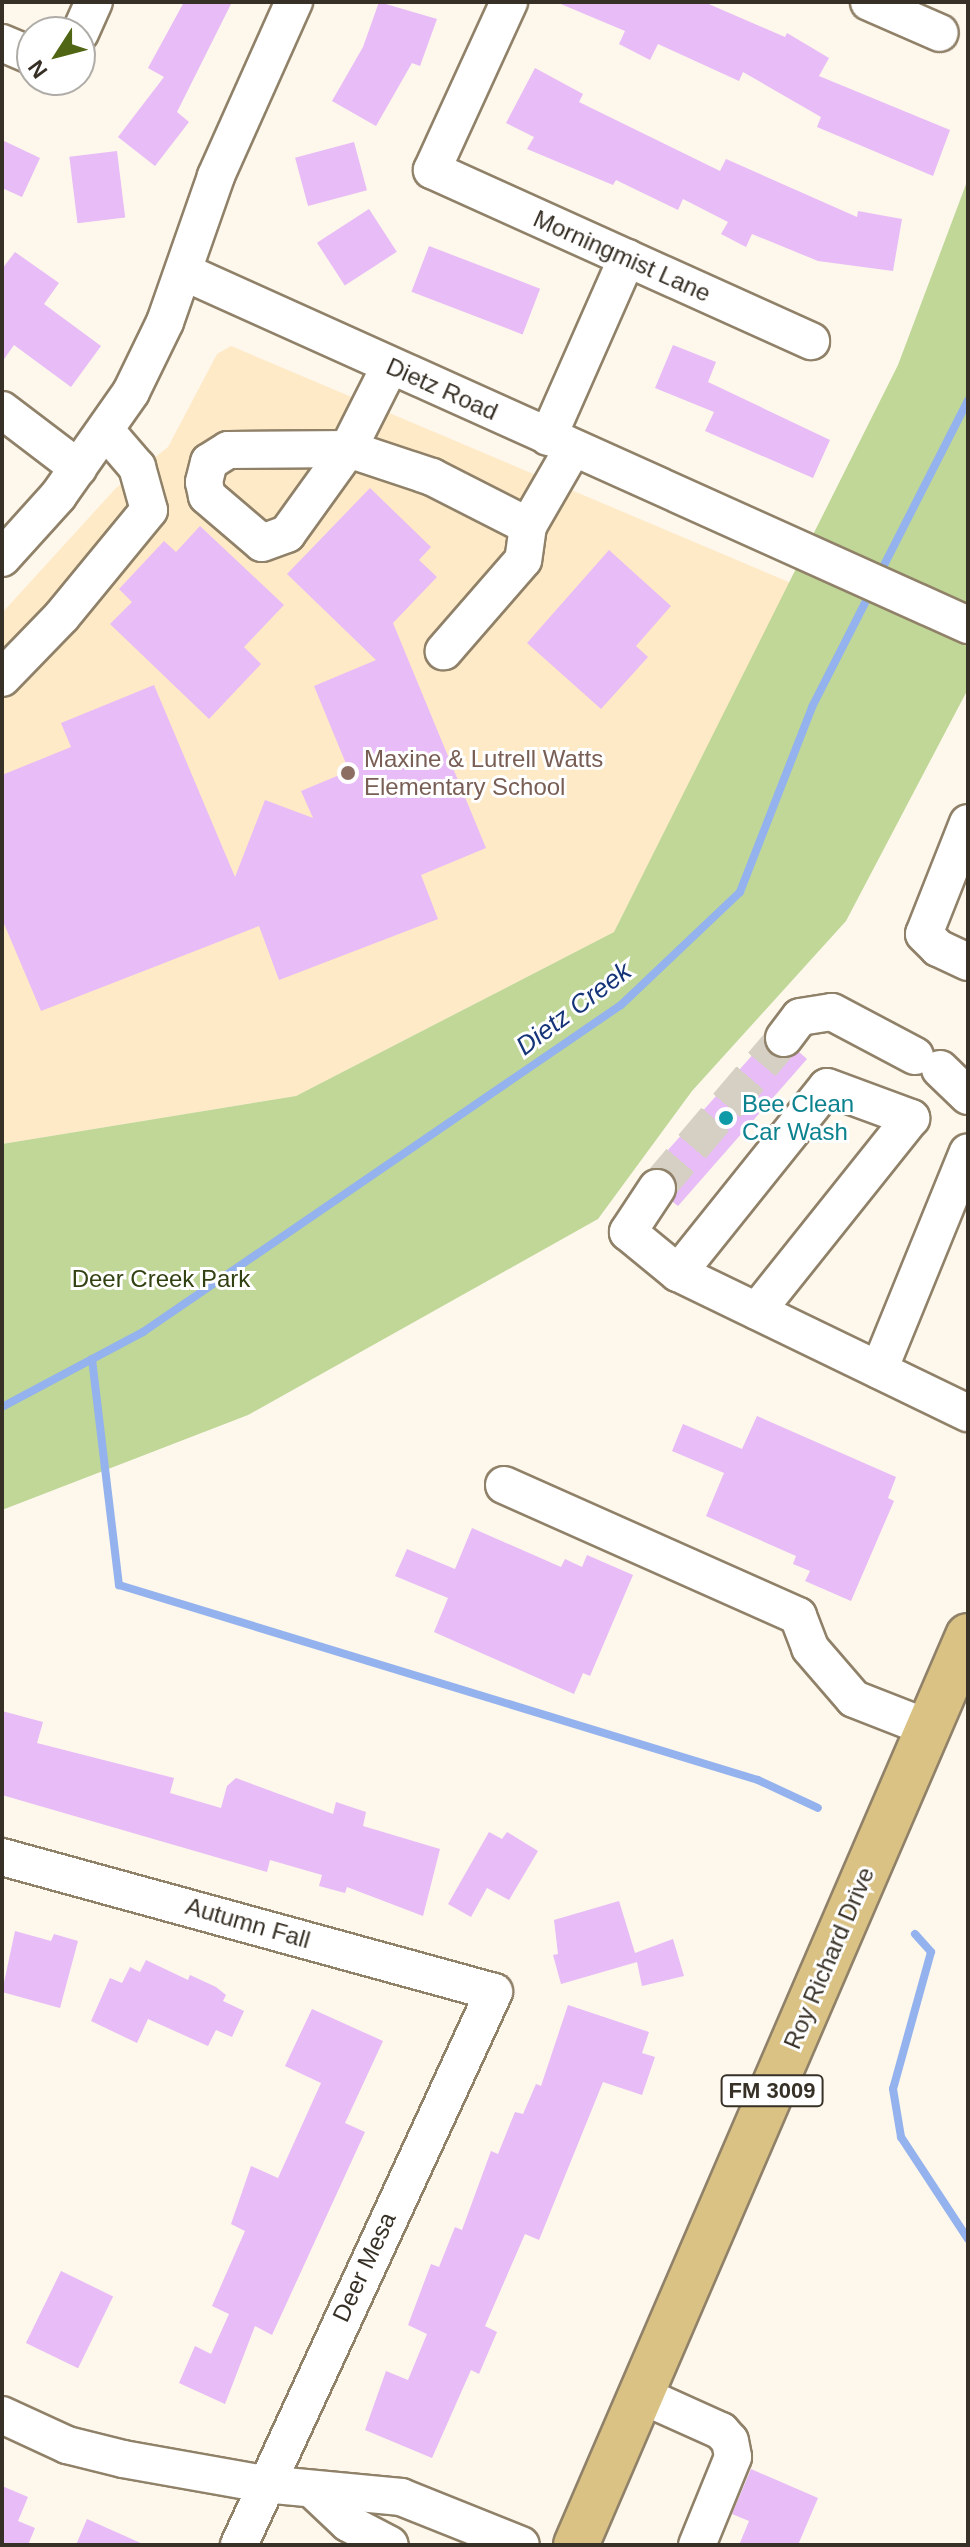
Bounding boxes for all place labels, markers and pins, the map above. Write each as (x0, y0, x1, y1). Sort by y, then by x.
place label: Maxine & Lutrell Watts Elementary School (364, 745, 603, 801)
marker: Maxine & Lutrell Watts Elementary School (339, 764, 357, 782)
place label: Bee Clean Car Wash (742, 1090, 854, 1146)
marker: Bee Clean Car Wash (717, 1109, 735, 1127)

